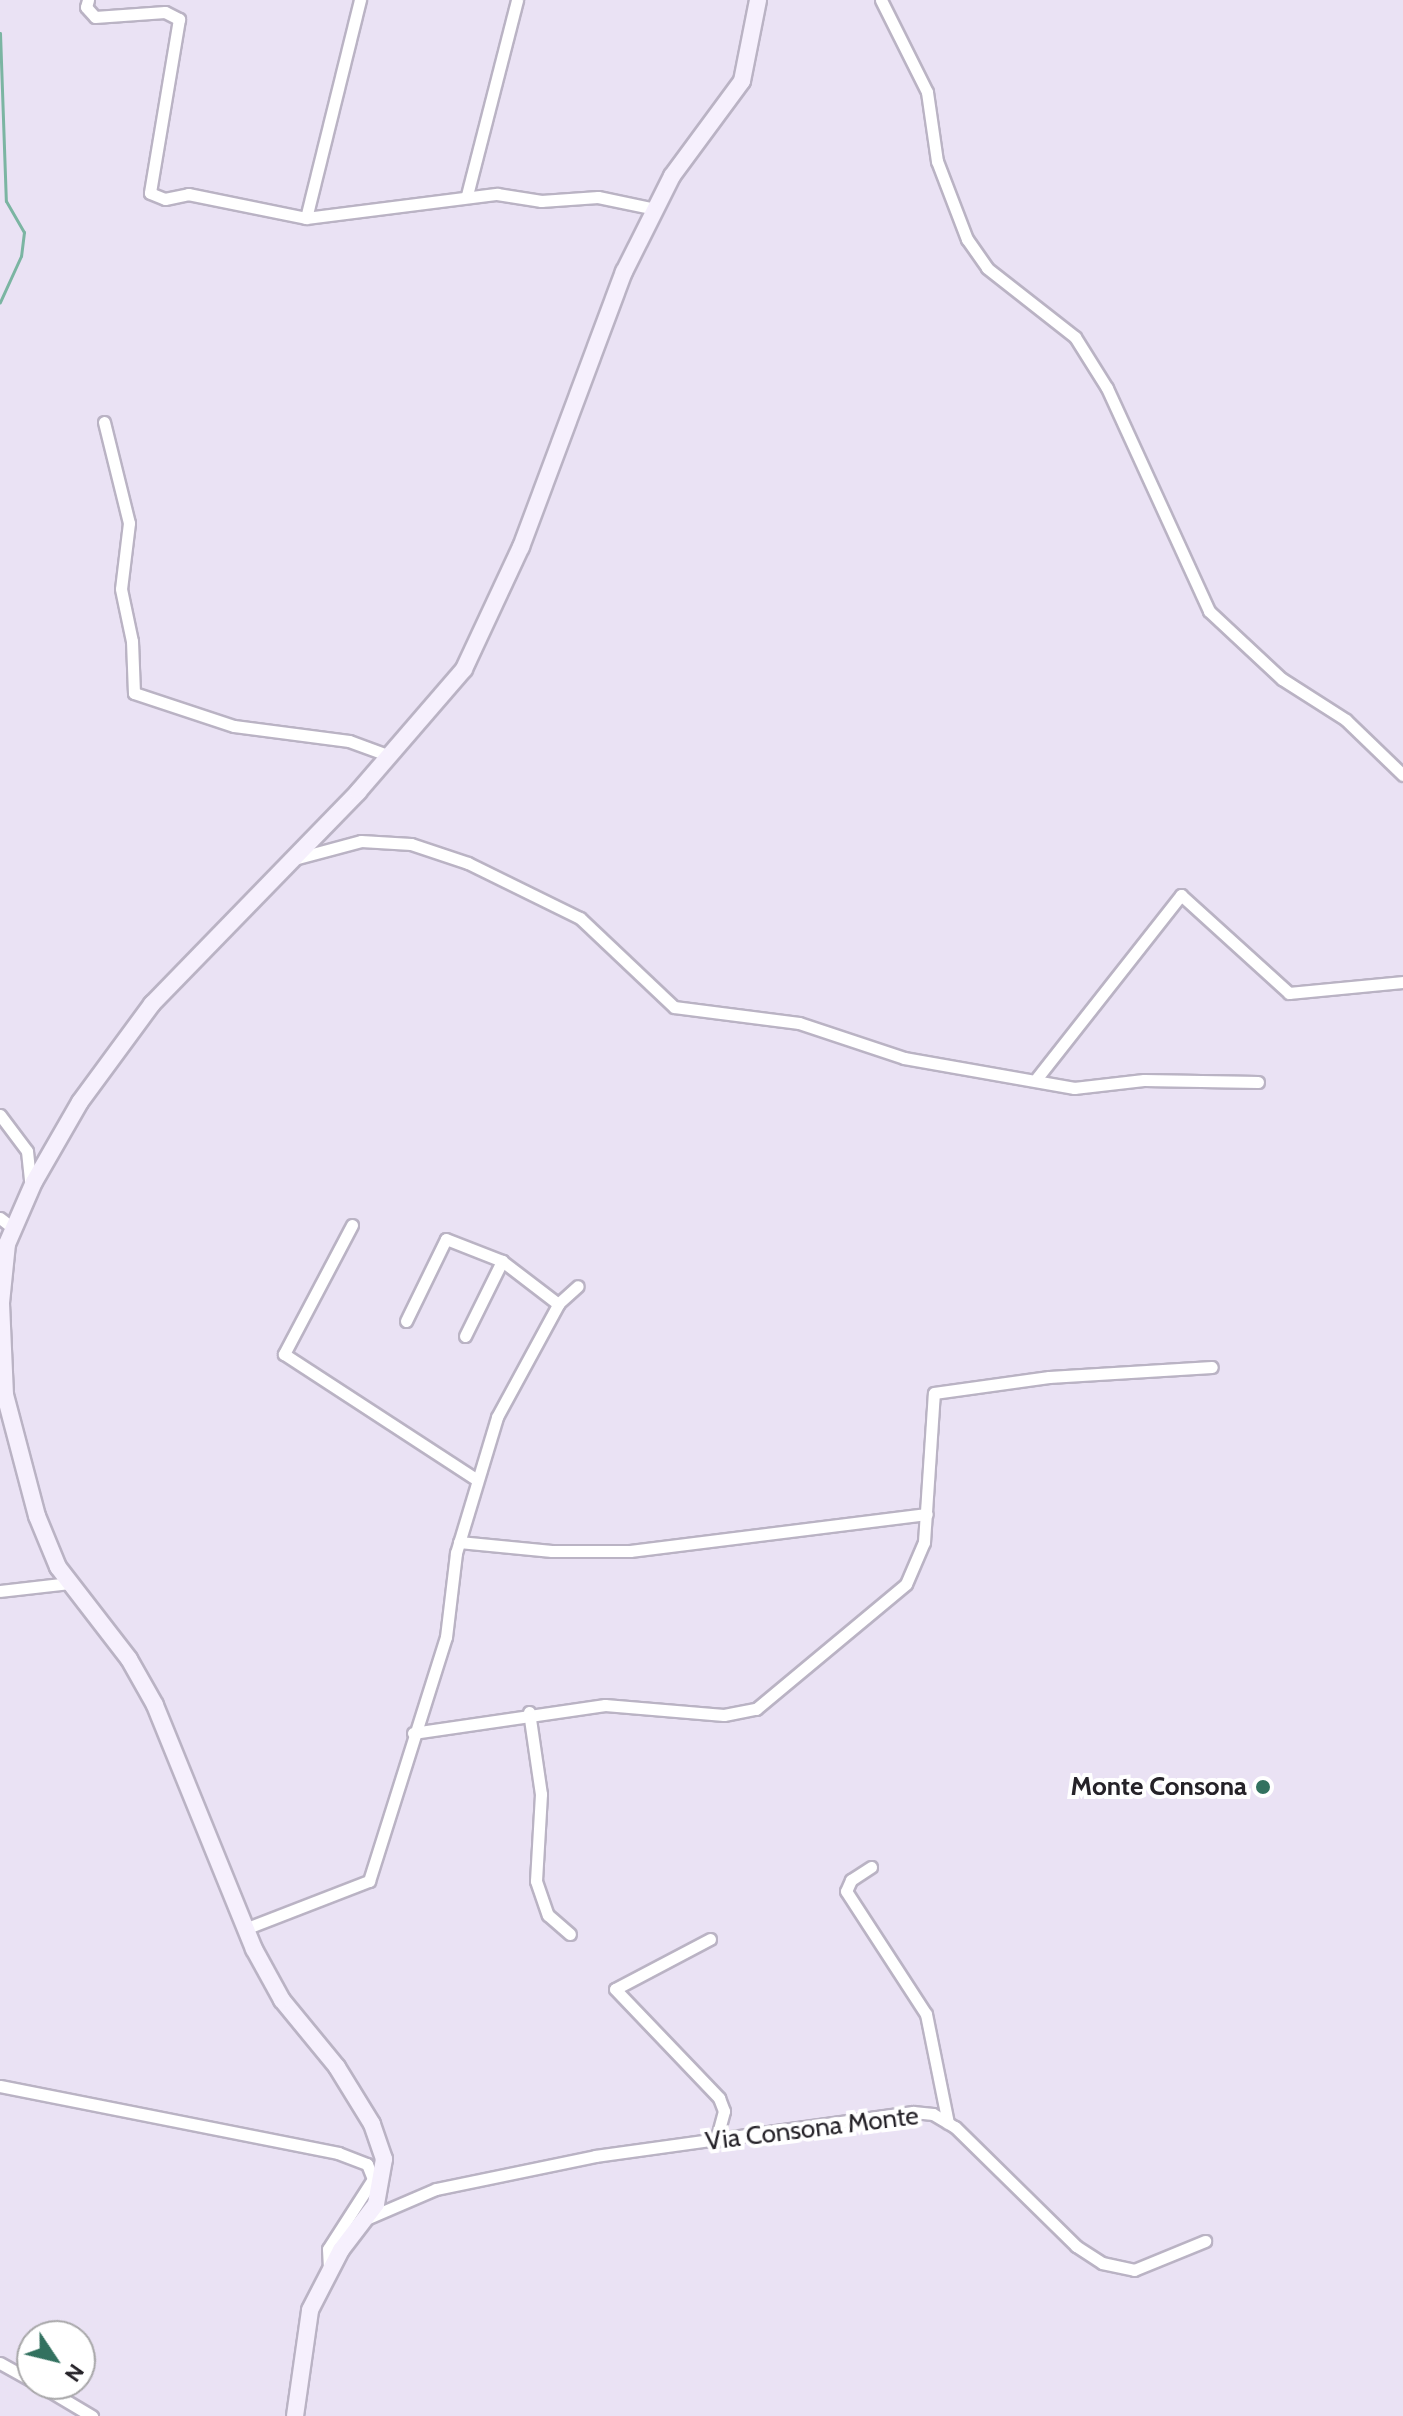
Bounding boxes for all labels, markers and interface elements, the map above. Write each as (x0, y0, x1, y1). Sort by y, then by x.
place label: Monte Consona (1071, 1771, 1247, 1803)
marker: Monte Consona (1254, 1778, 1272, 1796)
street label: Via Consona Monte (704, 2100, 920, 2158)
north arrow (16, 2320, 96, 2400)
text: N (59, 2359, 90, 2387)

